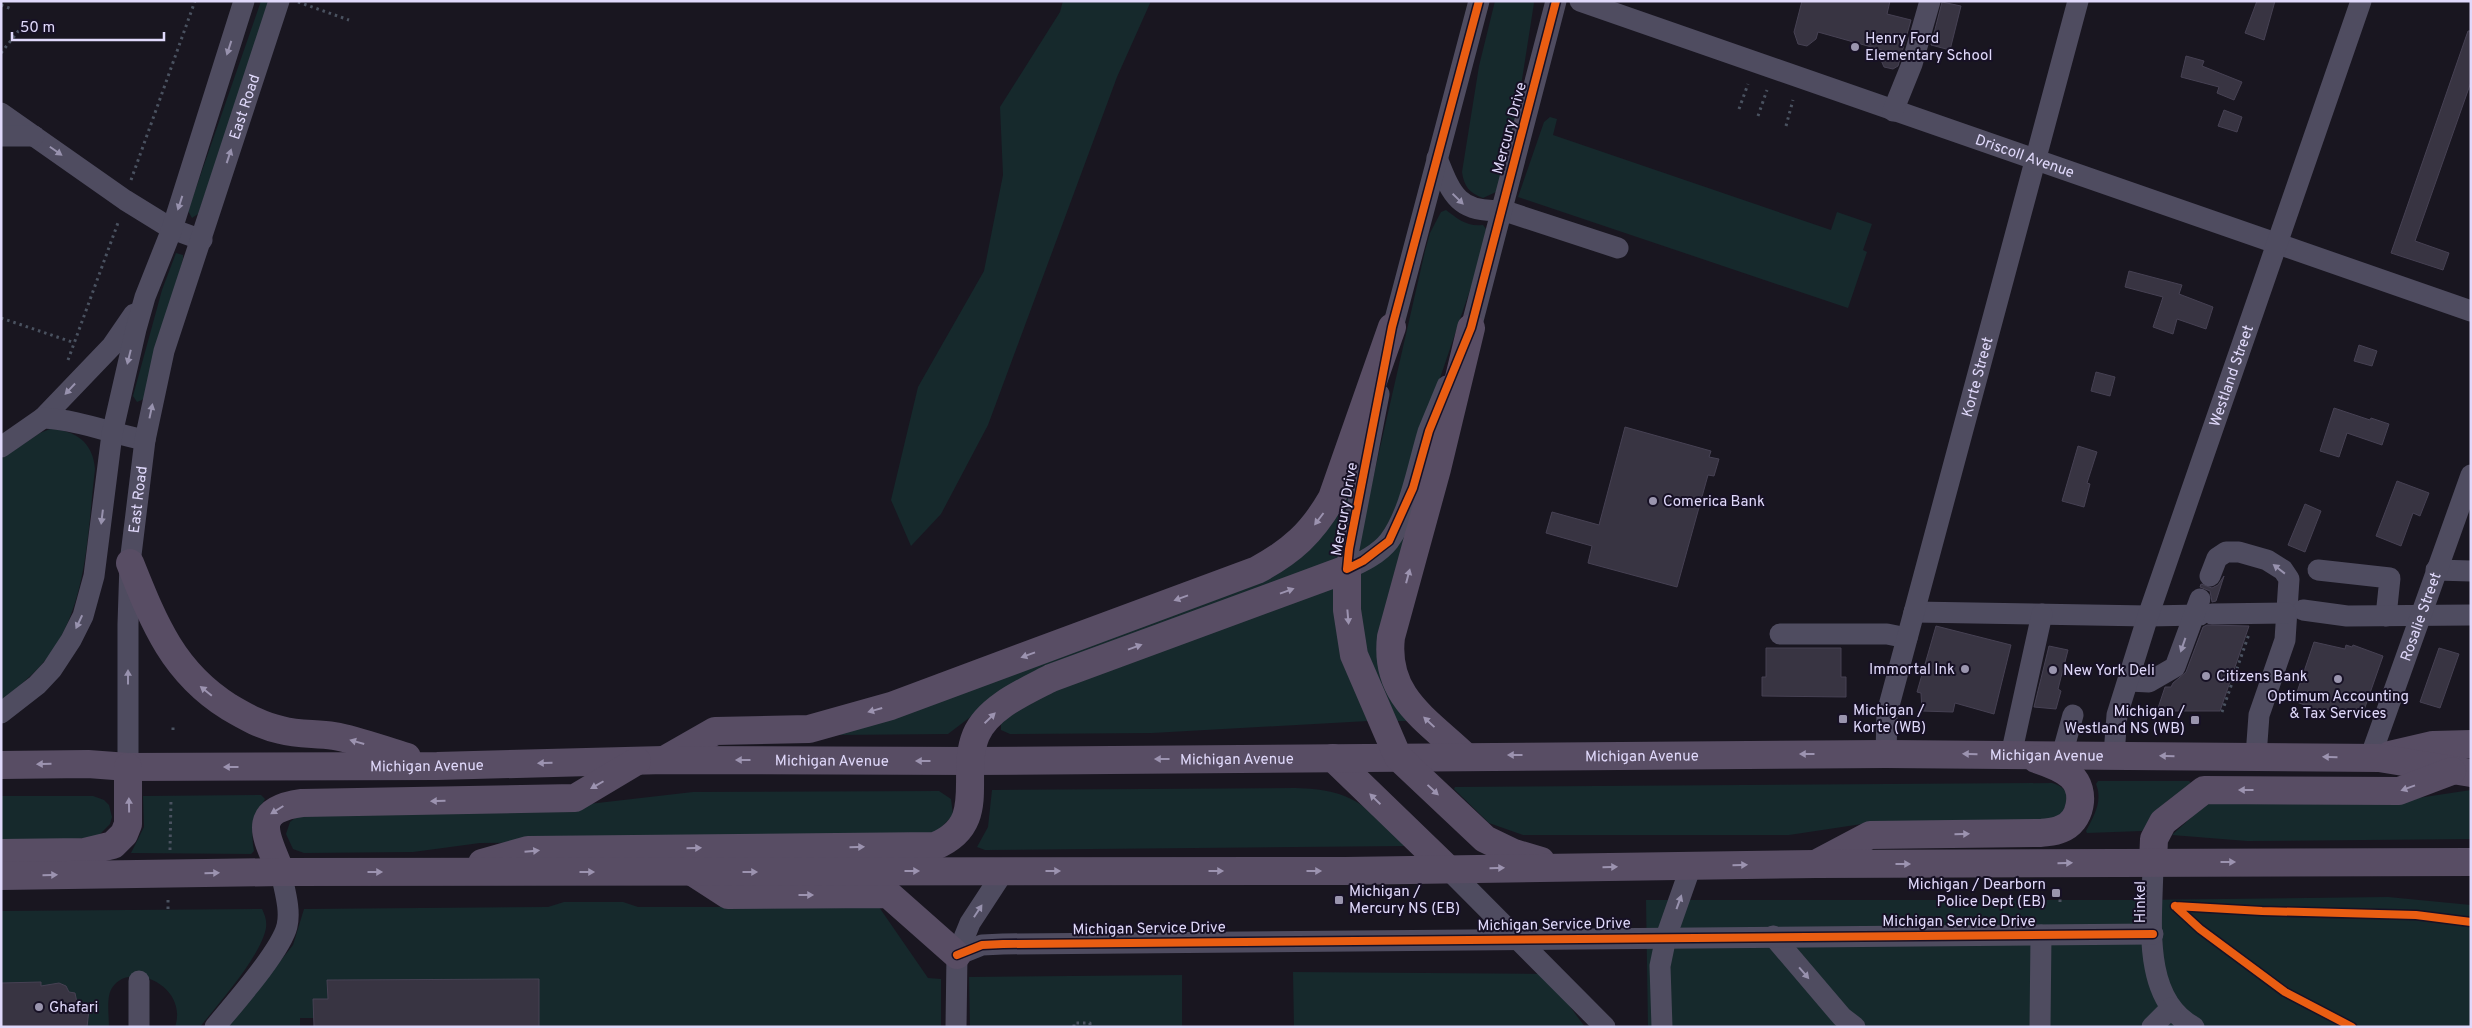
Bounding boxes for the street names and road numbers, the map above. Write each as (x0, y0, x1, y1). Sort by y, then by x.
street label: East Road (226, 72, 265, 142)
street label: Mercury Drive (1489, 80, 1532, 177)
street label: Driscoll Avenue (1972, 131, 2076, 183)
street label: Westland Street (2206, 323, 2259, 430)
street label: Korte Street (1959, 335, 1998, 420)
street label: Mercury Drive (1328, 461, 1363, 558)
street label: East Road (126, 465, 153, 534)
street label: Rosalie Street (2397, 570, 2446, 664)
street label: Michigan Avenue (1585, 747, 1699, 767)
street label: Michigan Avenue (1990, 747, 2104, 767)
street label: Michigan Avenue (1180, 751, 1294, 770)
street label: Michigan Avenue (775, 752, 889, 772)
street label: Michigan Avenue (370, 757, 484, 777)
street label: Hinkel (2132, 881, 2151, 923)
street label: Michigan Service Drive (1882, 913, 2036, 932)
street label: Michigan Service Drive (1477, 915, 1631, 936)
street label: Michigan Service Drive (1072, 919, 1226, 940)

